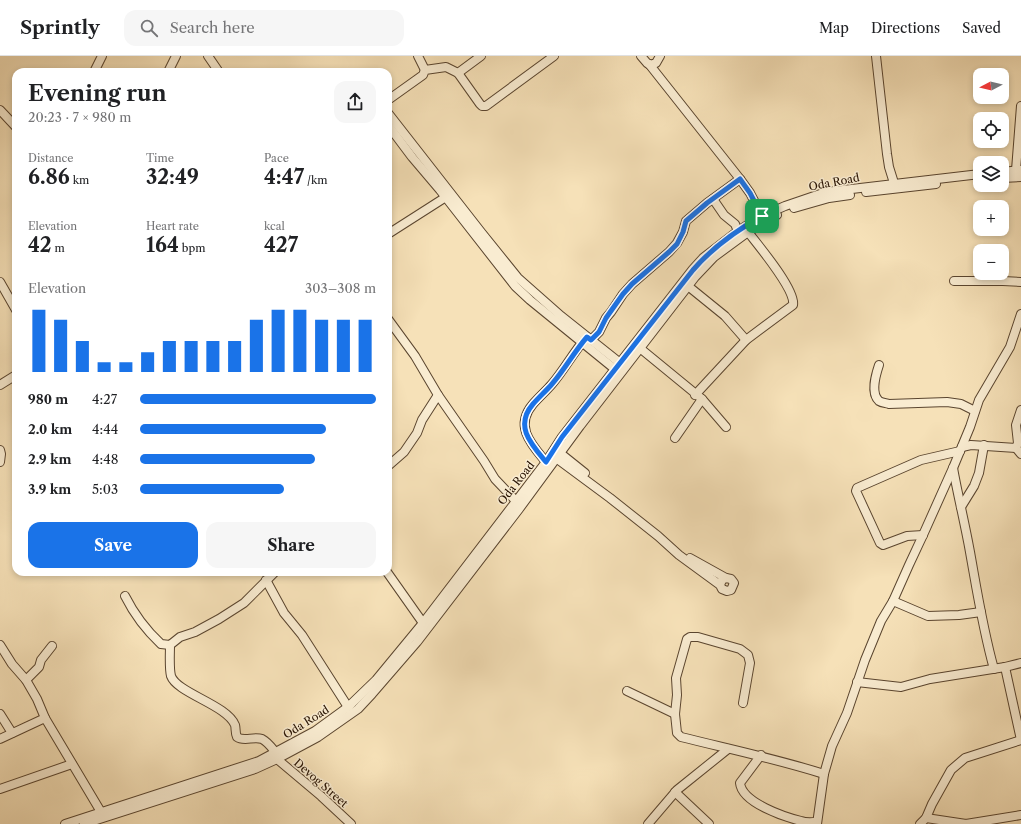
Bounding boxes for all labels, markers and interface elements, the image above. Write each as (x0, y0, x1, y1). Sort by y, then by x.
search box (124, 10, 404, 46)
text: Sprintly (20, 16, 100, 39)
icon: search (138, 17, 160, 39)
text: Search here (170, 18, 255, 37)
text: Map (819, 19, 849, 37)
text: Directions (871, 19, 940, 37)
text: Saved (962, 19, 1001, 37)
north arrow (973, 68, 1009, 104)
map controls (973, 68, 1009, 280)
text: Evening run (28, 80, 167, 107)
button: share (334, 81, 376, 123)
text: 20:23 · 7 × 980 m (28, 109, 131, 125)
button: locate (973, 112, 1009, 148)
text: Distance (28, 151, 74, 165)
text: Time (146, 151, 174, 165)
text: Pace (264, 151, 289, 165)
button: layers (973, 156, 1009, 192)
text: 6.86 (28, 165, 70, 189)
text: 32:49 (146, 165, 199, 189)
text: 4:47 (264, 165, 304, 189)
street label: Oda Road (807, 170, 861, 194)
text: km (70, 173, 89, 187)
text: /km (304, 173, 328, 187)
pin (745, 199, 779, 233)
button: + (973, 200, 1009, 236)
icon: arrive (751, 205, 773, 227)
text: Elevation (28, 219, 77, 233)
text: Heart rate (146, 219, 199, 233)
text: kcal (264, 219, 285, 233)
text: 42 (28, 233, 52, 257)
text: 164 (146, 233, 179, 257)
text: 427 (264, 233, 298, 257)
text: m (52, 241, 65, 255)
text: bpm (179, 241, 205, 255)
button: − (973, 244, 1009, 280)
text: Elevation (28, 280, 86, 296)
text: 303–308 m (305, 280, 376, 296)
text: 980 m (28, 391, 68, 407)
text: 4:27 (92, 391, 117, 407)
text: 2.0 km (28, 421, 72, 437)
text: 4:44 (92, 421, 118, 437)
text: 2.9 km (28, 451, 72, 467)
text: 4:48 (92, 451, 118, 467)
street label: Oda Road (495, 458, 538, 508)
text: 3.9 km (28, 481, 71, 497)
text: 5:03 (92, 481, 118, 497)
button: Save (28, 522, 198, 568)
button: Share (206, 522, 376, 568)
street label: Oda Road (280, 702, 332, 742)
street label: Devog Street (291, 756, 351, 810)

